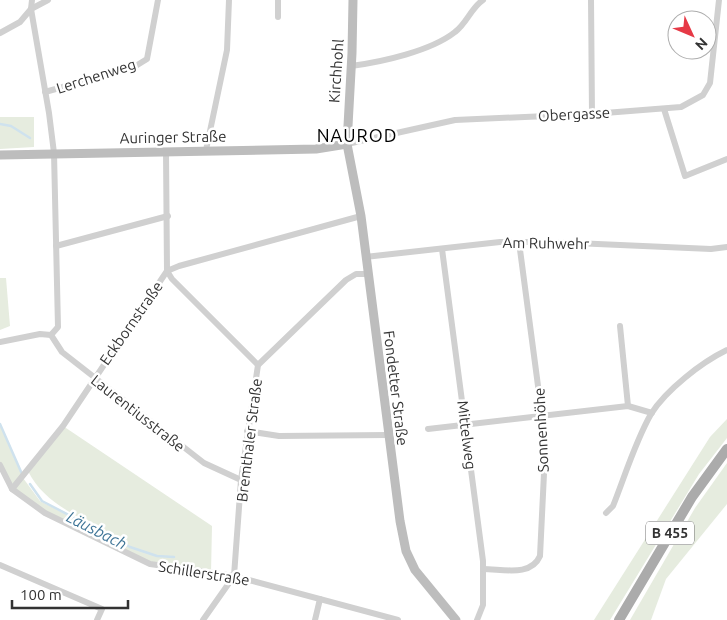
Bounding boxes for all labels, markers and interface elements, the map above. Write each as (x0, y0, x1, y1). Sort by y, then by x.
north arrow (667, 10, 717, 60)
text: N (692, 35, 711, 53)
street label: Kirchhohl (325, 38, 347, 104)
street label: Lerchenweg (54, 55, 138, 97)
street label: Obergasse (538, 104, 610, 124)
district label: NAUROD (317, 125, 397, 145)
street label: Auringer Straße (120, 128, 226, 146)
street label: Am Ruhwehr (502, 234, 590, 252)
street label: Eckbornstraße (96, 278, 166, 368)
street label: Fondetter Straße (381, 329, 411, 447)
street label: Laurentiusstraße (88, 371, 188, 455)
street label: Bremthaler Straße (233, 377, 265, 503)
street label: Sonnenhöhe (530, 387, 552, 473)
street label: Mittelweg (454, 400, 480, 470)
water label: Läusbach (64, 507, 130, 553)
road number: B 455 (646, 522, 694, 544)
street label: Schillerstraße (157, 557, 251, 589)
scale bar (12, 578, 129, 610)
text: 100 m (20, 586, 62, 603)

